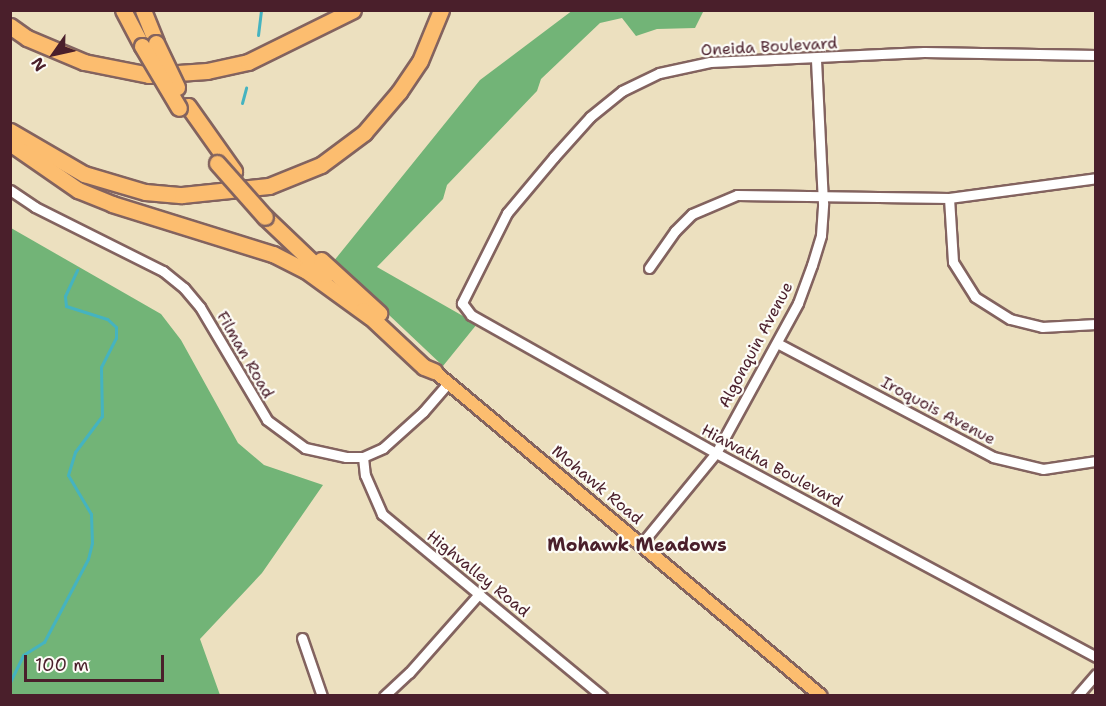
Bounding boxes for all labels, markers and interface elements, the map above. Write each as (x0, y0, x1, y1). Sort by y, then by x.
north arrow (24, 24, 84, 84)
street label: Oneida Boulevard (700, 34, 838, 60)
text: N (26, 53, 51, 75)
street label: Algonquin Avenue (715, 279, 797, 411)
street label: Filman Road (212, 308, 278, 402)
street label: Iroquois Avenue (878, 373, 998, 449)
street label: Hiawatha Boulevard (698, 421, 846, 511)
street label: Mohawk Road (548, 441, 646, 529)
street label: Highvalley Road (423, 527, 533, 621)
district label: Mohawk Meadows (547, 534, 727, 556)
scale bar (27, 643, 166, 681)
text: 100 m (35, 653, 89, 677)

